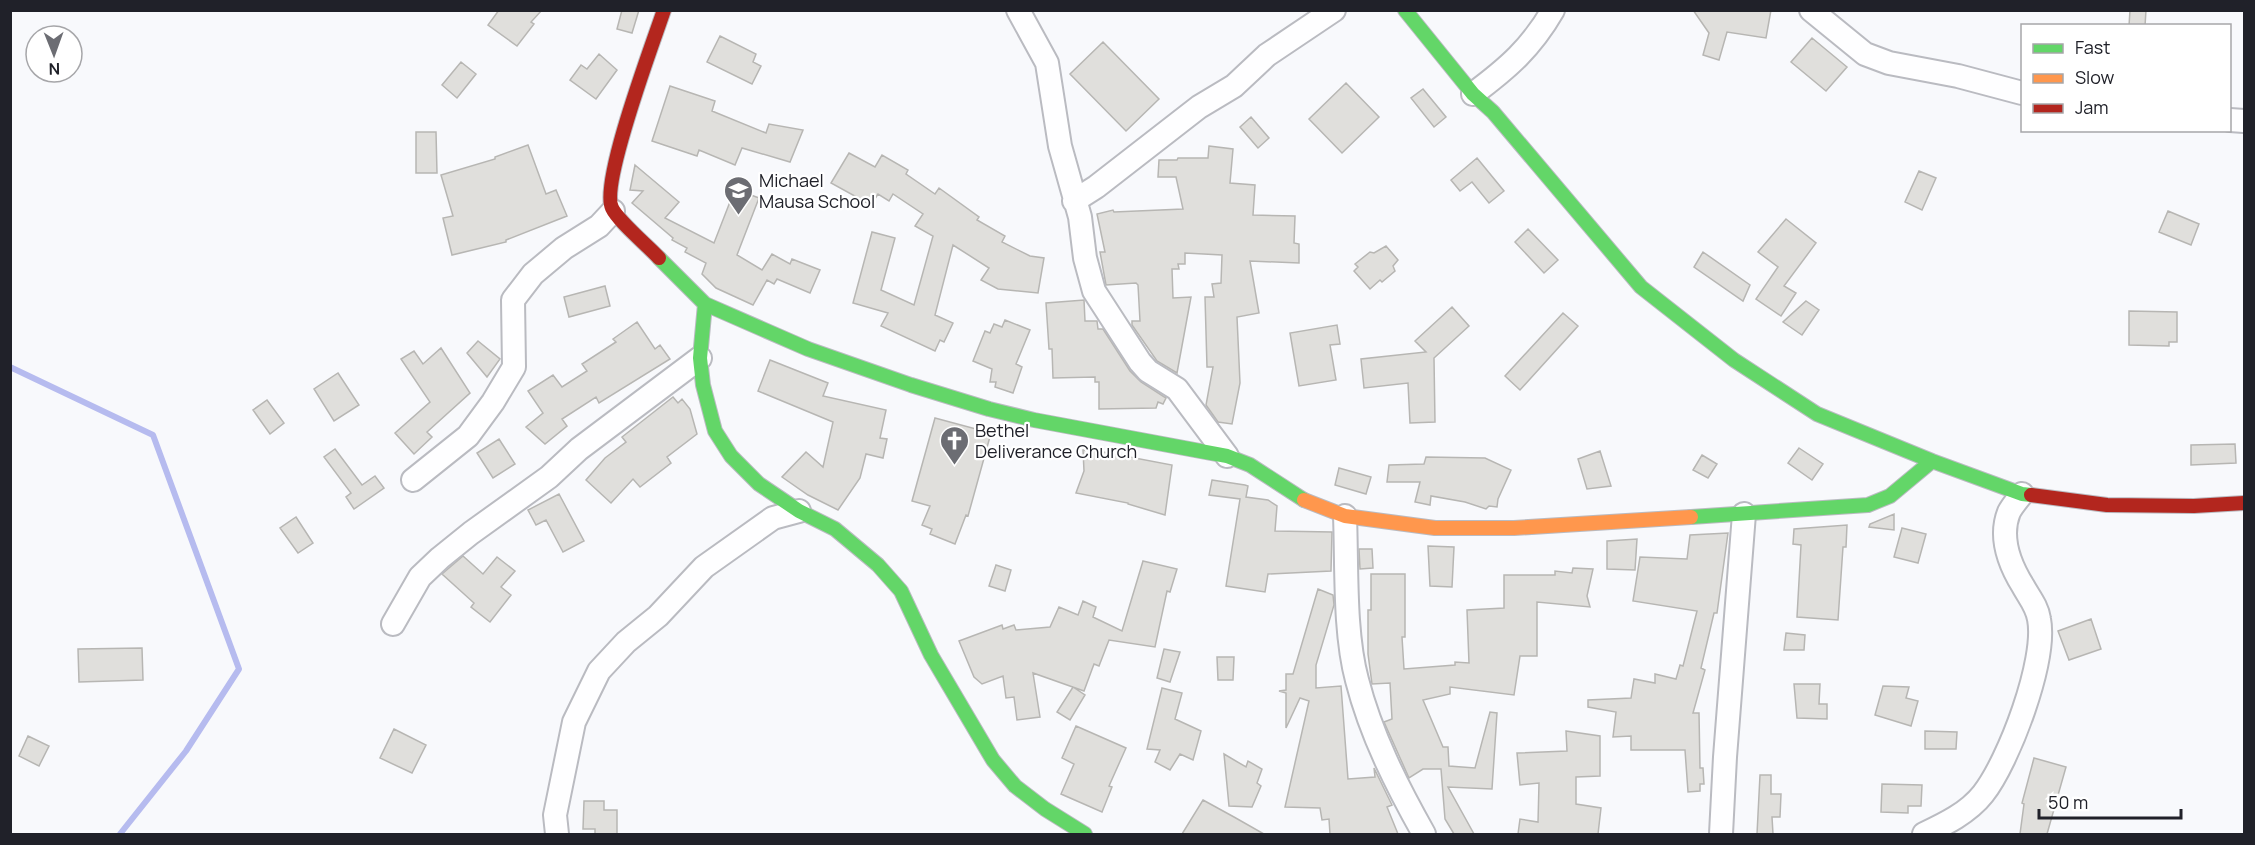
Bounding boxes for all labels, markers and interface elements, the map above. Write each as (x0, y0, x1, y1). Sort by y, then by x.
north arrow (24, 24, 84, 84)
legend (2021, 24, 2231, 132)
text: Fast (2075, 35, 2110, 59)
text: N (48, 58, 60, 80)
text: Slow (2075, 65, 2115, 89)
text: Jam (2075, 95, 2109, 119)
place label: Michael Mausa School (759, 168, 875, 213)
school or university icon: Michael Mausa School (722, 174, 754, 216)
place label: Bethel Deliverance Church (975, 418, 1137, 463)
church icon: Bethel Deliverance Church (938, 424, 970, 466)
scale bar (2039, 782, 2182, 820)
text: 50 m (2048, 790, 2088, 814)

